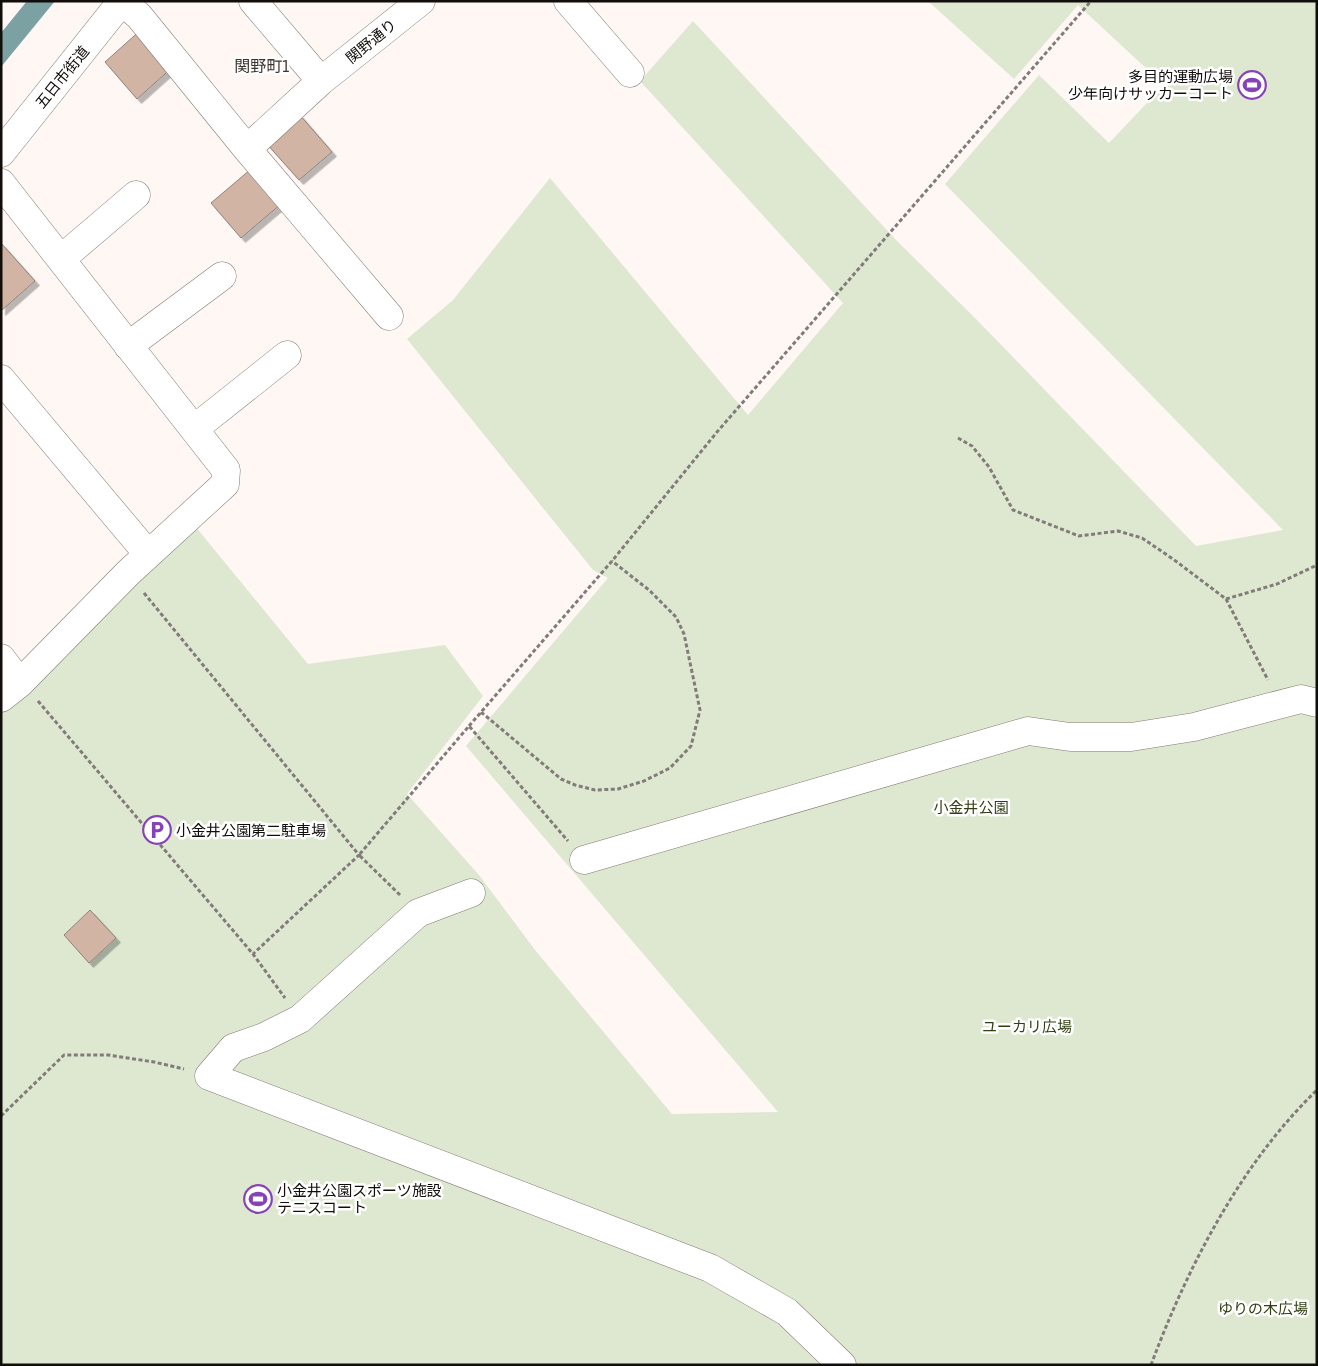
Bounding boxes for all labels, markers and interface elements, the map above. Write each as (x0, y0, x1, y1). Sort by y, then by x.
street label: 関野通り (342, 16, 400, 66)
street label: 五日市街道 (32, 43, 92, 111)
district label: 関野町1 (234, 57, 290, 75)
place label: 多目的運動広場 少年向けサッカーコート (1068, 68, 1233, 102)
sports icon: 多目的運動広場 少年向けサッカーコート (1237, 70, 1267, 100)
park label: 小金井公園 (933, 799, 1009, 816)
parking icon: 小金井公園第二駐車場 (142, 815, 172, 845)
place label: 小金井公園第二駐車場 (176, 822, 326, 839)
park label: ユーカリ広場 (982, 1018, 1072, 1035)
place label: 小金井公園スポーツ施設 テニスコート (277, 1182, 442, 1216)
sports icon: 小金井公園スポーツ施設 テニスコート (243, 1184, 273, 1214)
park label: ゆりの木広場 (1218, 1300, 1308, 1317)

